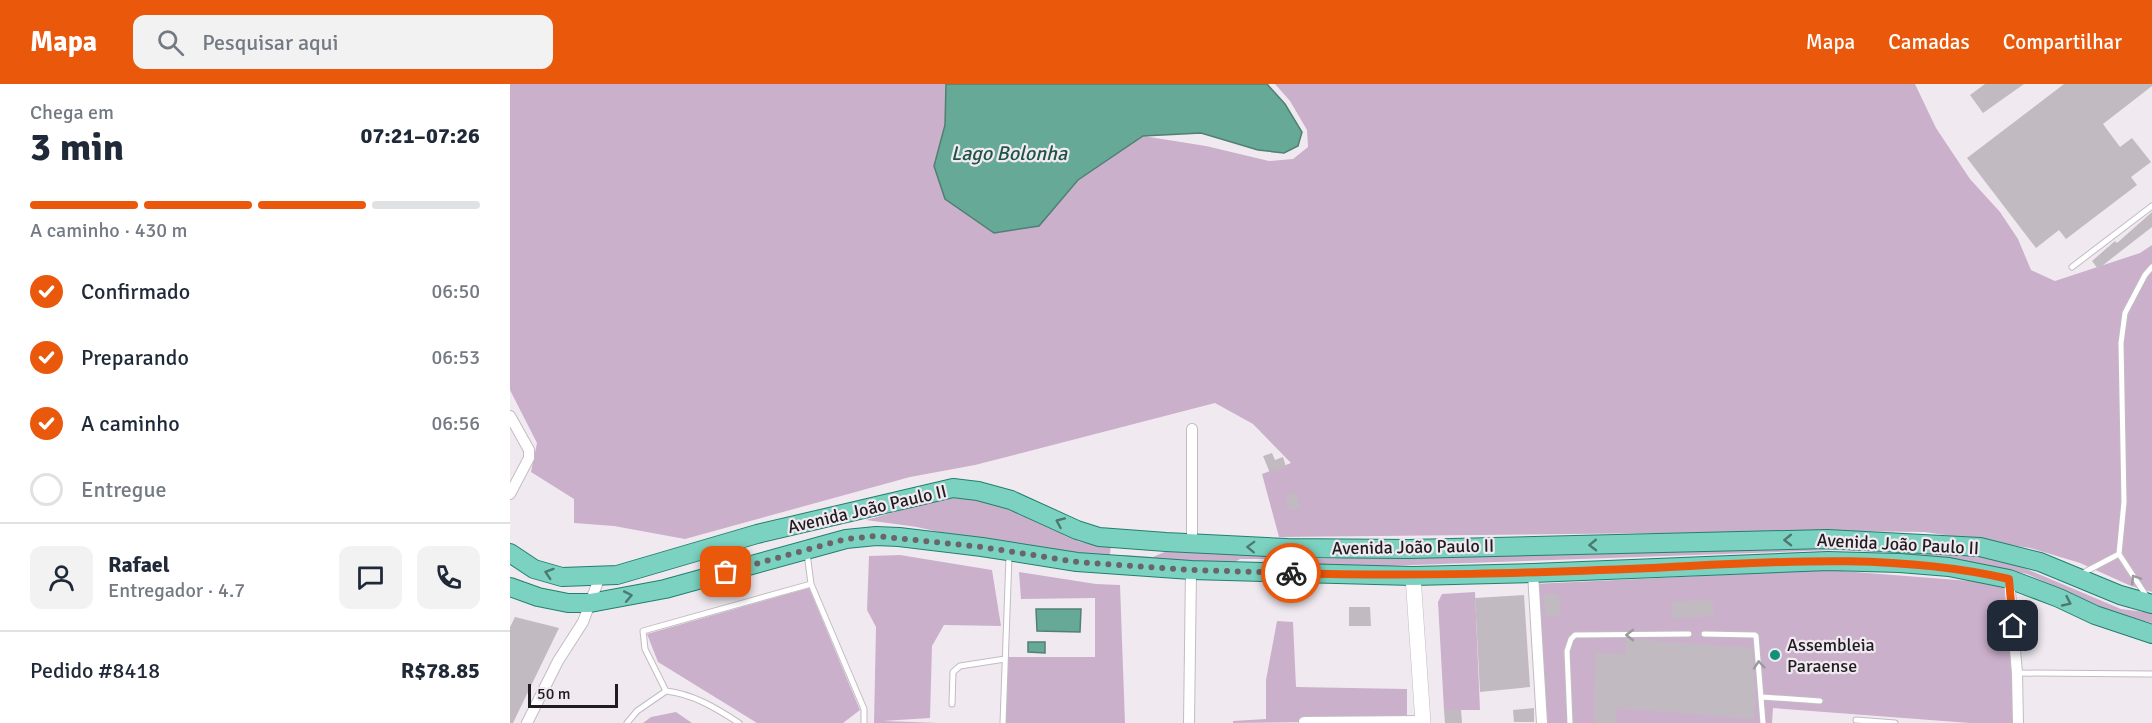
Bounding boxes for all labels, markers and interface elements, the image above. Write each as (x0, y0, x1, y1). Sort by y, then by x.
search box (133, 15, 553, 69)
text: Mapa (30, 25, 97, 59)
icon: search (154, 26, 187, 59)
text: Pesquisar aqui (202, 29, 339, 56)
text: Mapa (1806, 29, 1855, 55)
text: Camadas (1888, 29, 1970, 55)
text: Compartilhar (2003, 29, 2122, 55)
text: Chega em (30, 100, 114, 125)
text: 07:21–07:26 (361, 122, 480, 149)
text: 3 min (30, 123, 124, 171)
water label: Lago Bolonha (951, 141, 1068, 166)
text: A caminho · 430 m (30, 218, 187, 243)
icon: check (30, 275, 63, 308)
text: Confirmado (81, 278, 190, 305)
text: 06:50 (431, 279, 480, 304)
icon: check (30, 341, 63, 374)
text: Preparando (81, 344, 189, 371)
text: 06:53 (431, 345, 480, 370)
icon: check (30, 407, 63, 440)
text: A caminho (81, 410, 180, 437)
text: 06:56 (431, 411, 480, 436)
text: Entregue (81, 476, 166, 503)
street label: Avenida João Paulo II (785, 480, 949, 538)
one-way arrow (1055, 517, 1066, 529)
street label: Avenida João Paulo II (1816, 529, 1980, 559)
one-way arrow (1784, 534, 1793, 546)
street label: Avenida João Paulo II (1332, 535, 1494, 559)
one-way arrow (1589, 538, 1598, 551)
one-way arrow (1247, 540, 1256, 553)
courier (1261, 543, 1321, 603)
button: person (30, 546, 93, 609)
button: chat (339, 546, 402, 609)
button: phone (417, 546, 480, 609)
pin (700, 546, 751, 597)
text: Rafael (108, 551, 170, 578)
icon: bag (709, 555, 742, 588)
icon: bike (1275, 557, 1308, 590)
one-way arrow (544, 568, 555, 580)
one-way arrow (2130, 575, 2142, 585)
text: Entregador · 4.7 (108, 578, 245, 603)
one-way arrow (623, 590, 633, 603)
one-way arrow (2061, 595, 2072, 607)
pin (1987, 600, 2038, 651)
icon: home (1996, 609, 2029, 642)
one-way arrow (1626, 629, 1635, 641)
place label: Assembleia Paraense (1787, 634, 1875, 677)
marker: Assembleia Paraense (1768, 648, 1782, 662)
text: Pedido #8418 (30, 657, 160, 684)
text: R$78.85 (401, 657, 480, 684)
one-way arrow (1753, 660, 1766, 669)
scale bar (528, 681, 618, 708)
text: 50 m (537, 684, 571, 704)

